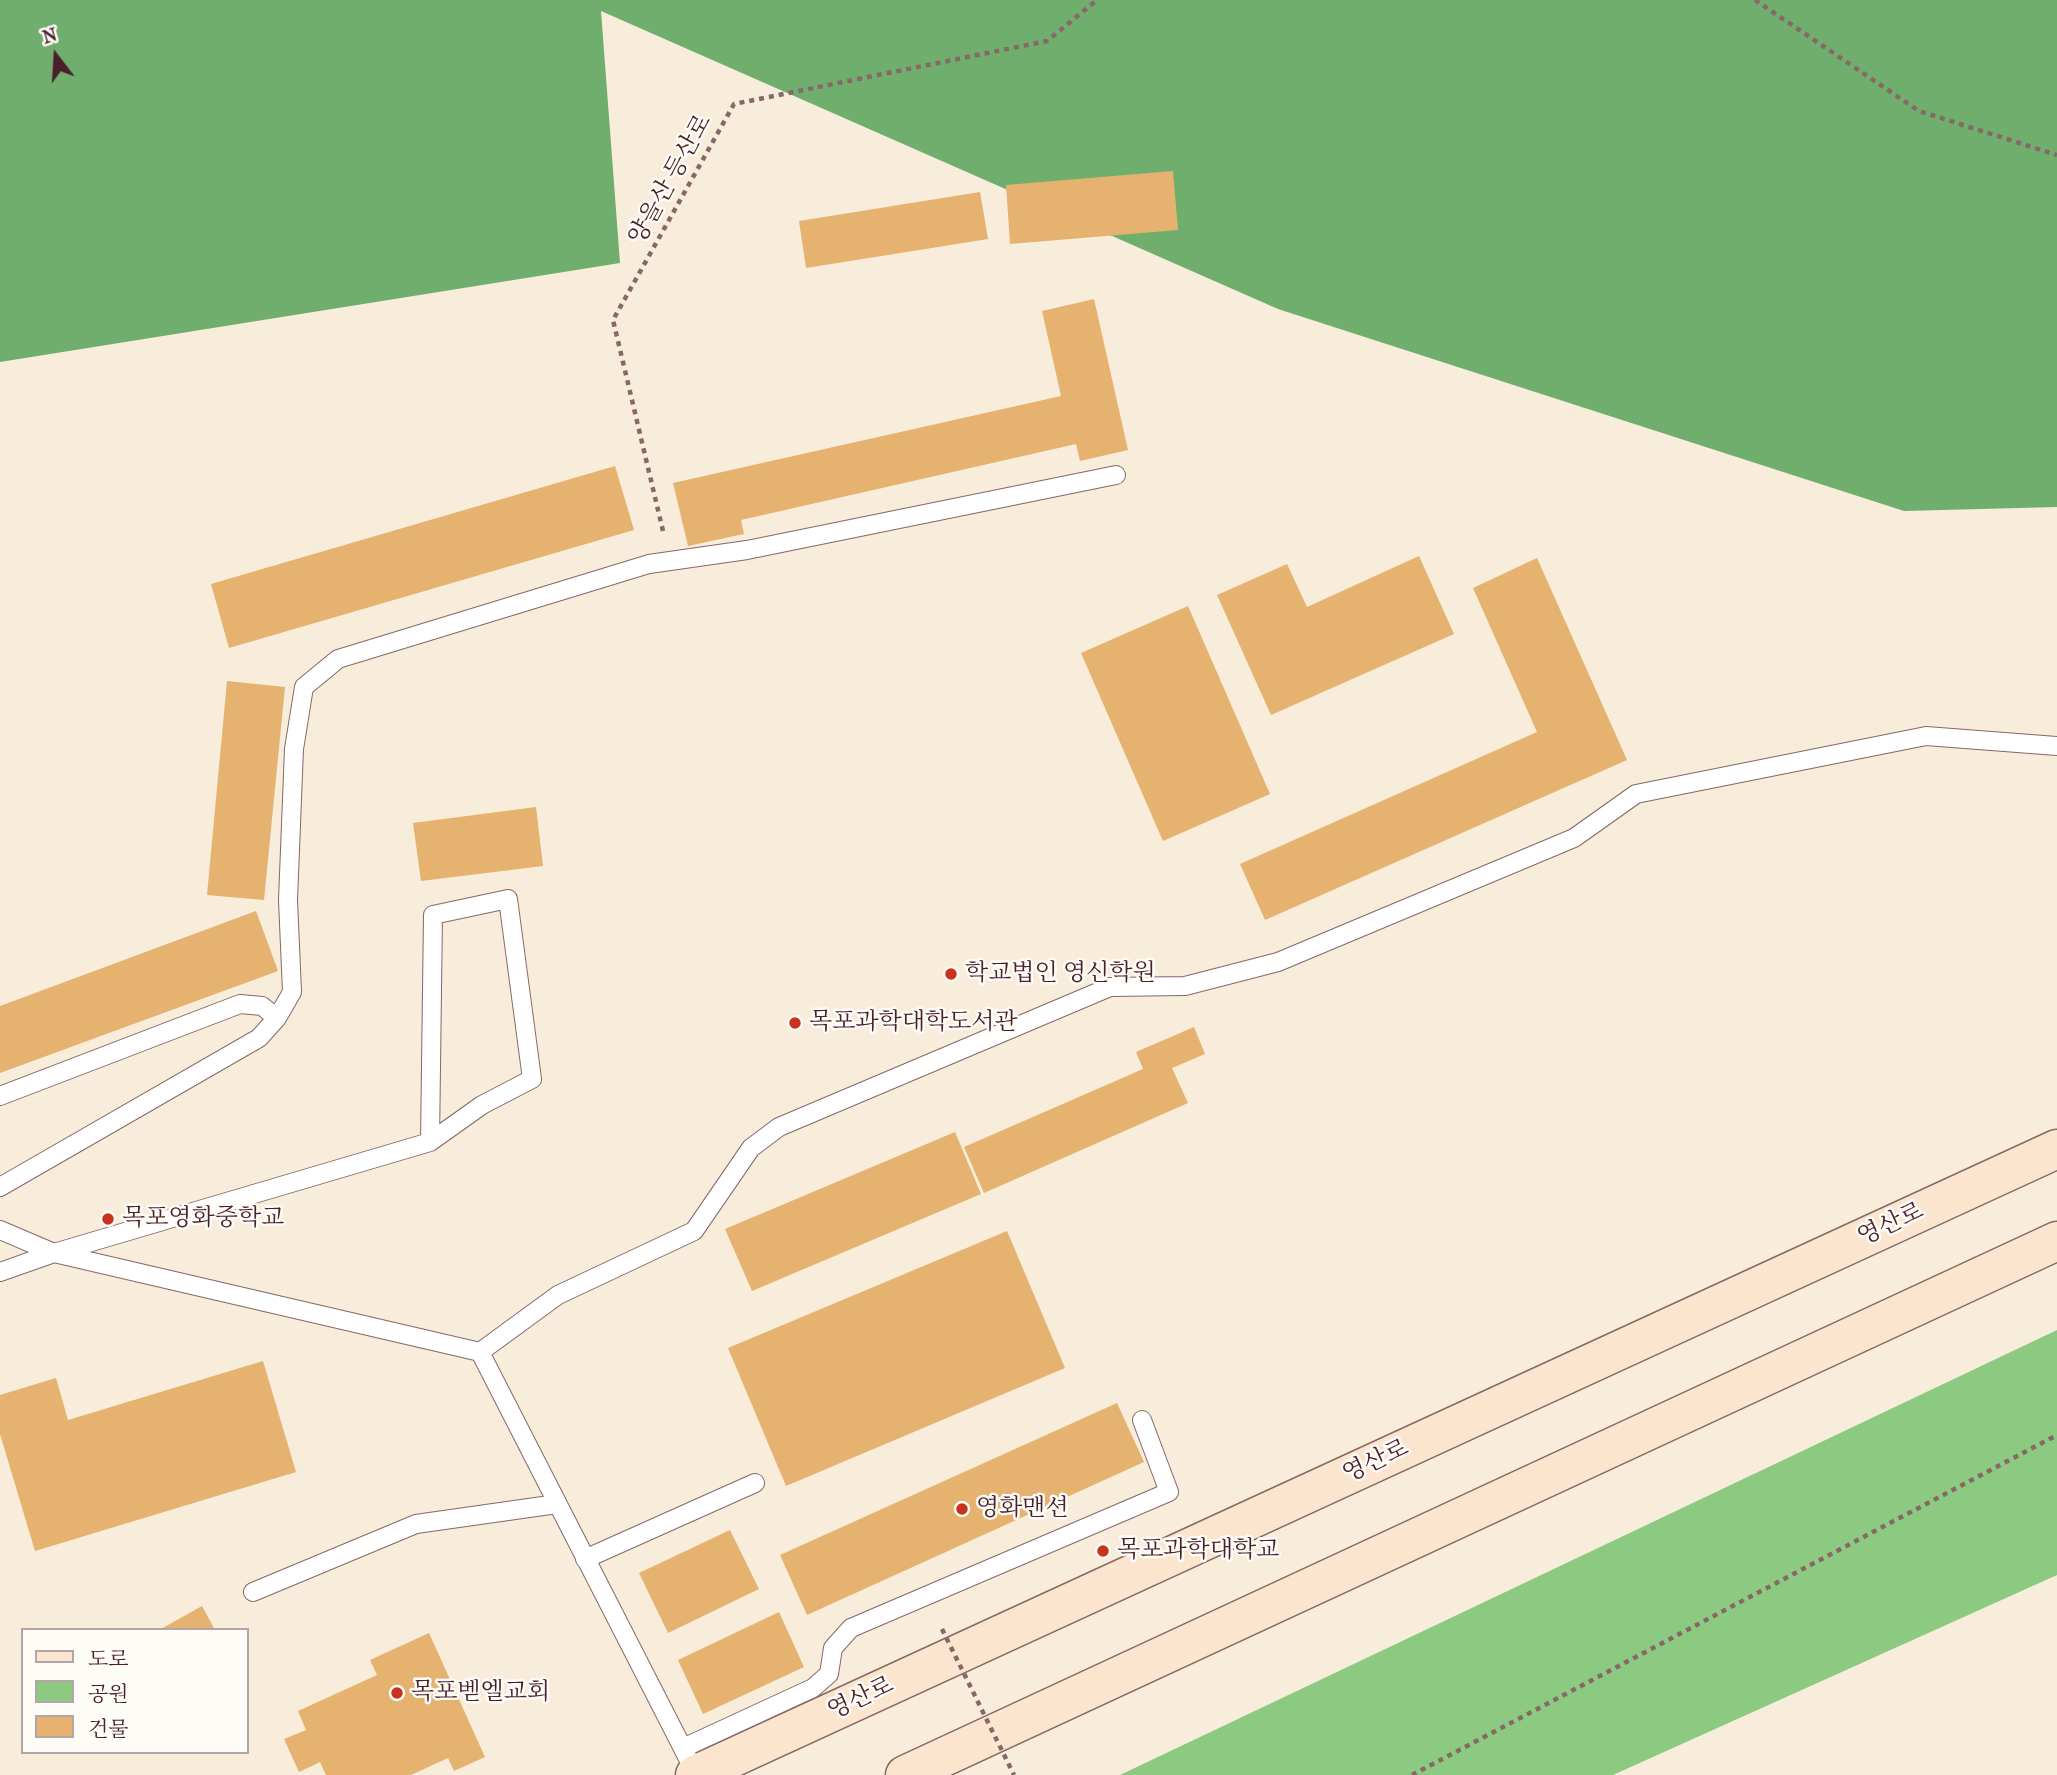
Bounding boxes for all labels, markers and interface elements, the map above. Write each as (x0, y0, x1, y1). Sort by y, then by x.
north arrow (21, 21, 91, 91)
text: N (40, 23, 60, 49)
street label: 양을산 등산로 (623, 110, 719, 250)
place label: 학교법인 영신학원 (965, 960, 1156, 988)
marker: 학교법인 영신학원 (943, 966, 959, 982)
place label: 목포과학대학도서관 (809, 1009, 1018, 1037)
marker: 목포과학대학도서관 (787, 1015, 803, 1031)
street label: 영산로 (1853, 1197, 1929, 1253)
place label: 목포영화중학교 (122, 1205, 284, 1233)
marker: 목포영화중학교 (100, 1211, 116, 1227)
street label: 영산로 (1338, 1434, 1414, 1490)
place label: 영화맨션 (976, 1495, 1069, 1523)
marker: 영화맨션 (954, 1501, 970, 1517)
place label: 목포과학대학교 (1117, 1537, 1279, 1565)
marker: 목포과학대학교 (1095, 1543, 1111, 1559)
legend (21, 1628, 248, 1754)
text: 도로 (88, 1647, 129, 1671)
street label: 영산로 (823, 1671, 899, 1727)
place label: 목포벧엘교회 (411, 1679, 550, 1707)
text: 공원 (88, 1682, 129, 1706)
marker: 목포벧엘교회 (389, 1685, 405, 1701)
text: 건물 (88, 1717, 129, 1741)

